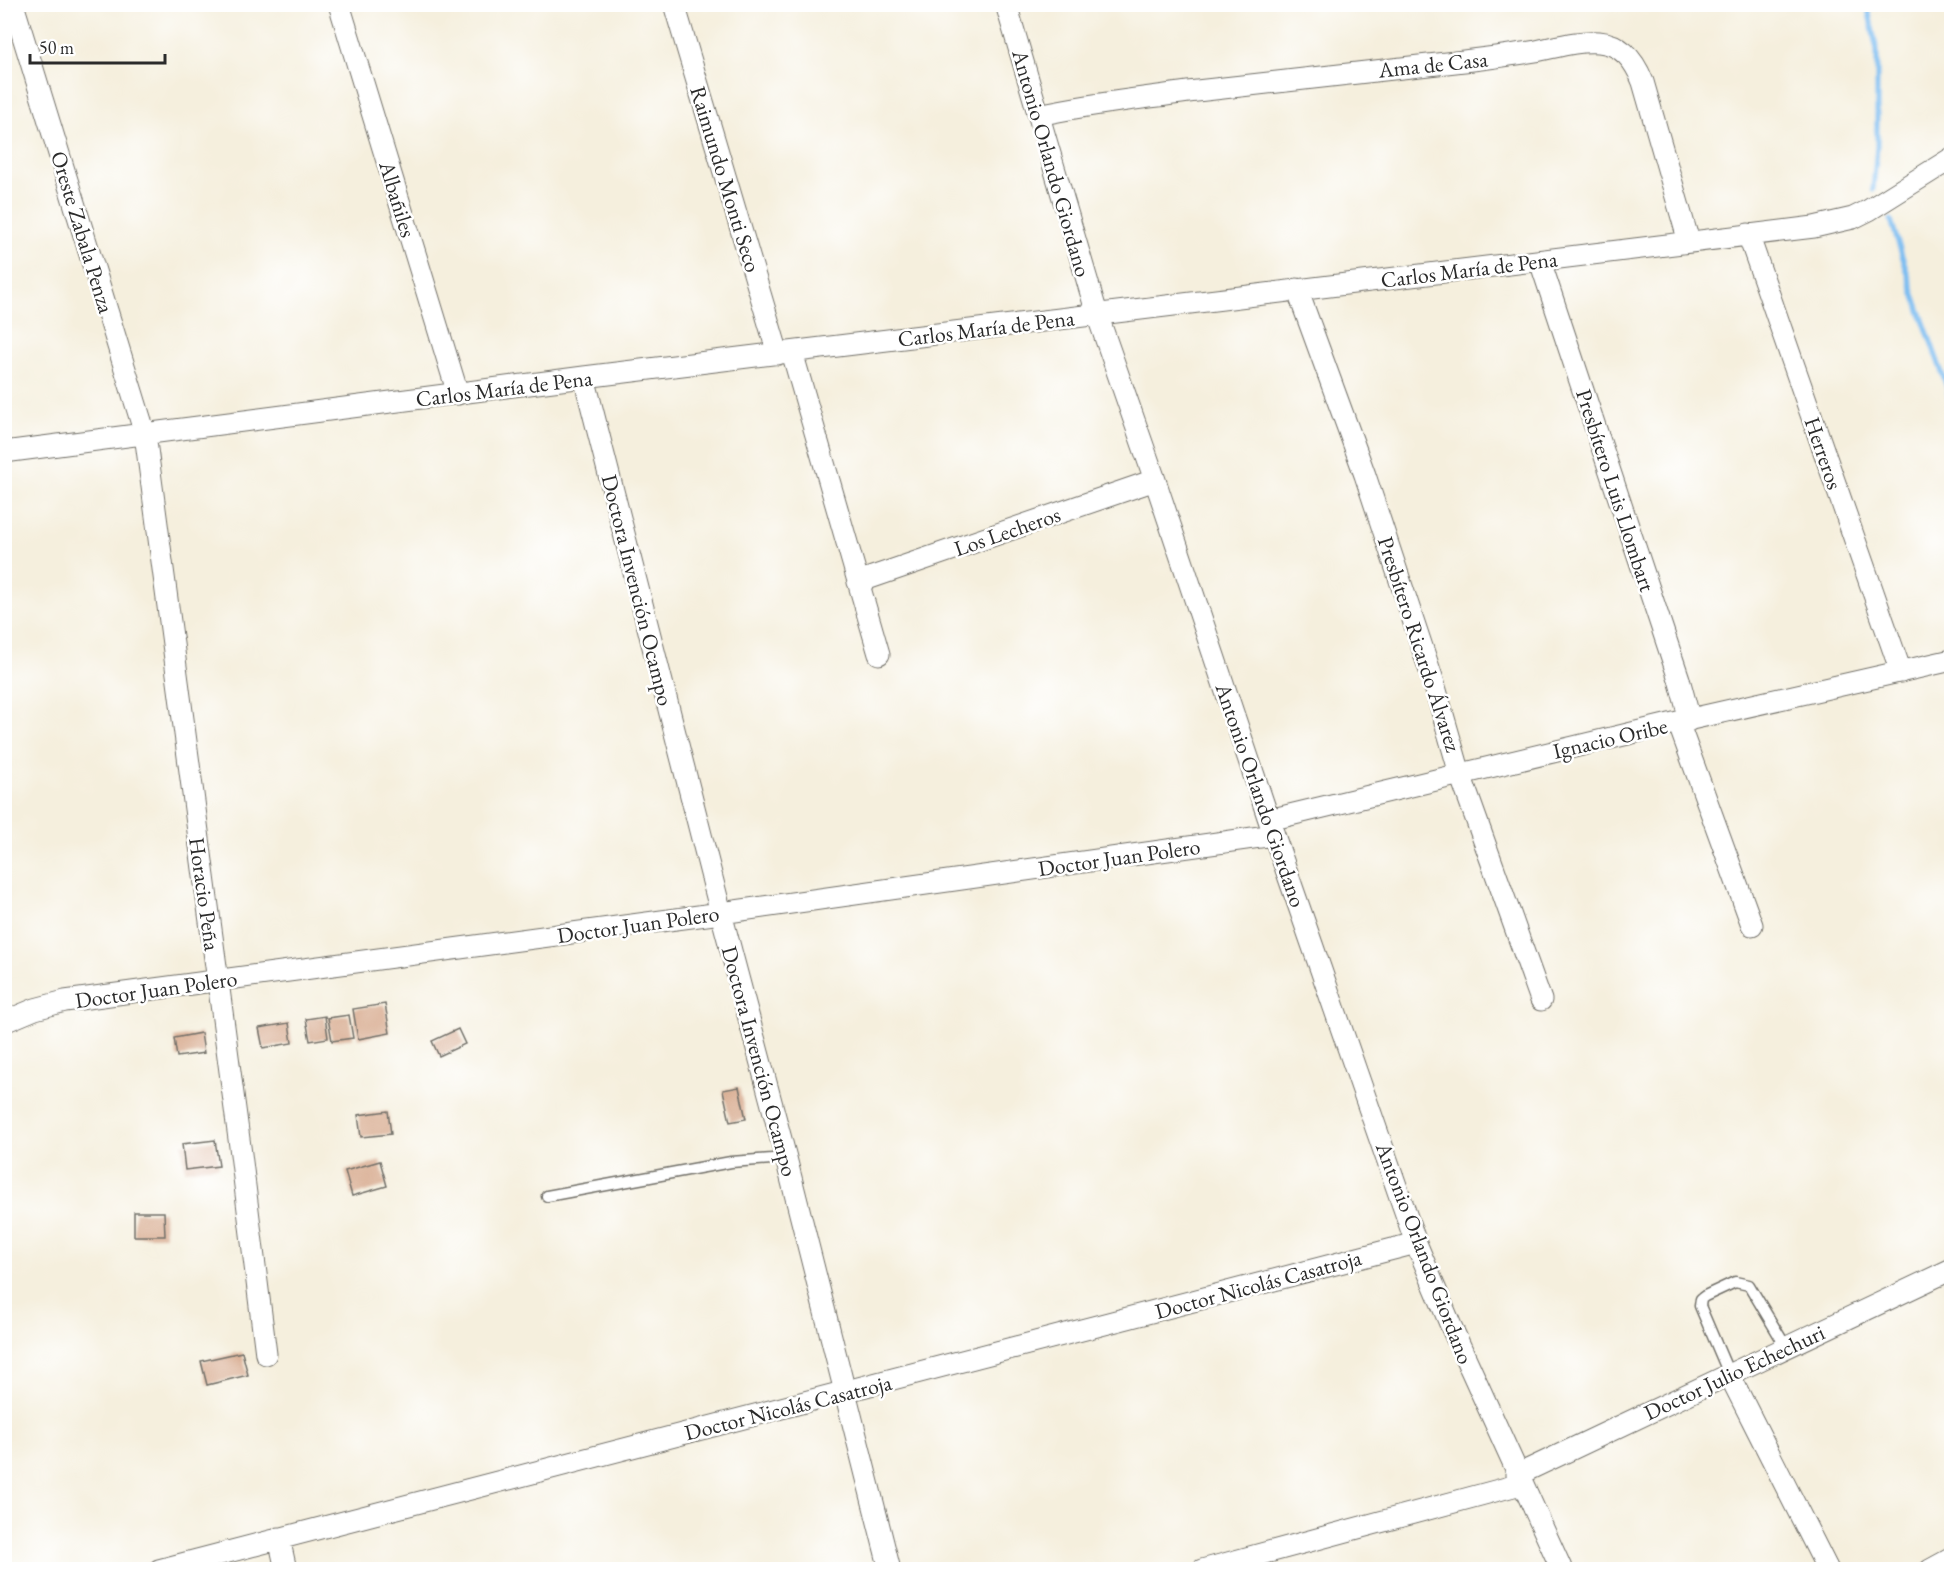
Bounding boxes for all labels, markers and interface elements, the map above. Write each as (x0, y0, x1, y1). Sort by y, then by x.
scale bar (30, 27, 165, 65)
text: 50 m (39, 36, 74, 59)
street label: Ama de Casa (1376, 44, 1489, 85)
street label: Antonio Orlando Giordano (1005, 45, 1098, 280)
street label: Raimundo Monti Seco (683, 83, 768, 276)
street label: Oreste Zabala Penza (44, 147, 121, 317)
street label: Albañiles (372, 157, 423, 241)
street label: Carlos María de Pena (1379, 244, 1559, 295)
street label: Carlos María de Pena (896, 303, 1076, 354)
street label: Carlos María de Pena (414, 363, 594, 414)
street label: Presbítero Luis Llombart (1569, 385, 1662, 595)
street label: Herreros (1798, 413, 1849, 493)
street label: Doctora Invención Ocampo (595, 471, 680, 709)
street label: Los Lecheros (950, 500, 1064, 563)
street label: Presbítero Ricardo Álvarez (1371, 533, 1468, 756)
street label: Antonio Orlando Giordano (1208, 678, 1313, 911)
street label: Ignacio Oribe (1550, 711, 1671, 766)
street label: Doctor Juan Polero (1036, 832, 1202, 883)
street label: Horacio Peña (182, 835, 227, 953)
street label: Doctor Juan Polero (555, 899, 721, 950)
street label: Doctora Invención Ocampo (715, 943, 804, 1180)
street label: Doctor Juan Polero (73, 964, 239, 1015)
street label: Antonio Orlando Giordano (1368, 1137, 1480, 1368)
street label: Doctor Nicolás Casatroja (1152, 1243, 1365, 1326)
street label: Doctor Julio Echechuri (1639, 1318, 1829, 1427)
street label: Doctor Nicolás Casatroja (681, 1368, 895, 1447)

